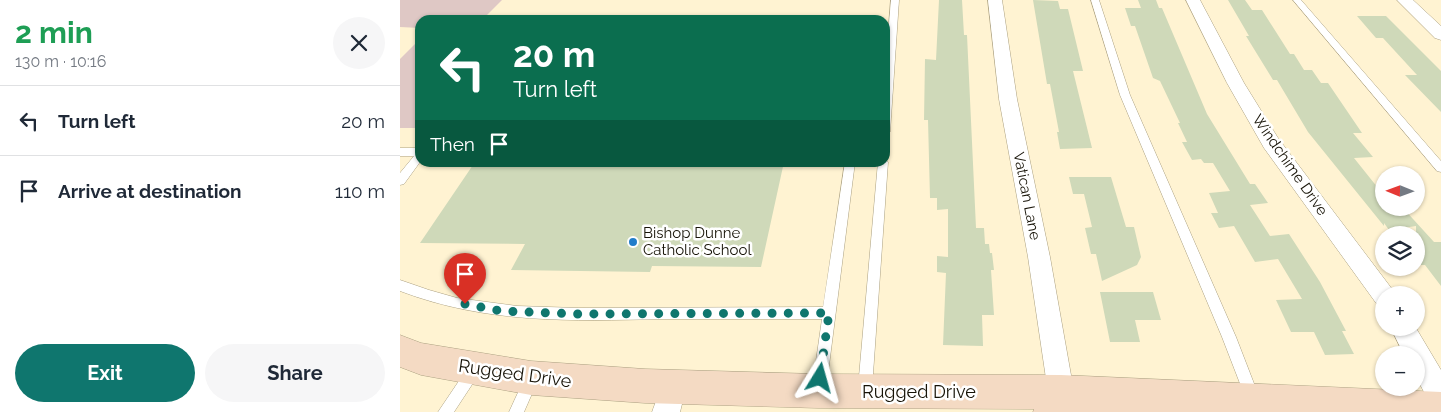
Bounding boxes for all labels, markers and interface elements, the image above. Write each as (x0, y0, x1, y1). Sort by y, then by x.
text: 2 min (15, 15, 93, 50)
button: close (333, 17, 385, 69)
text: 20 m (513, 34, 595, 75)
icon: left (430, 35, 495, 100)
text: 130 m · 10:16 (15, 52, 106, 71)
text: Turn left (513, 76, 597, 102)
icon: left (15, 107, 43, 135)
text: Turn left (58, 110, 135, 132)
text: 20 m (341, 110, 385, 132)
street label: Windchime Drive (1248, 111, 1332, 219)
icon: arrive (485, 130, 513, 158)
text: Then (430, 133, 475, 155)
street label: Vatican Lane (1010, 150, 1044, 242)
north arrow (1375, 166, 1425, 216)
map controls (1375, 166, 1425, 396)
icon: arrive (15, 177, 43, 205)
text: Arrive at destination (58, 180, 242, 202)
text: 110 m (335, 180, 385, 202)
place label: Bishop Dunne Catholic School (643, 224, 752, 259)
button: layers (1375, 226, 1425, 276)
marker: Bishop Dunne Catholic School (627, 236, 639, 248)
pin (444, 253, 486, 304)
icon: arrive (451, 260, 479, 288)
button: + (1375, 286, 1425, 336)
button: Exit (15, 344, 195, 402)
button: Share (205, 344, 385, 402)
button: − (1375, 346, 1425, 396)
position arrow (793, 351, 845, 403)
street label: Rugged Drive (457, 355, 573, 391)
street label: Rugged Drive (862, 381, 976, 402)

